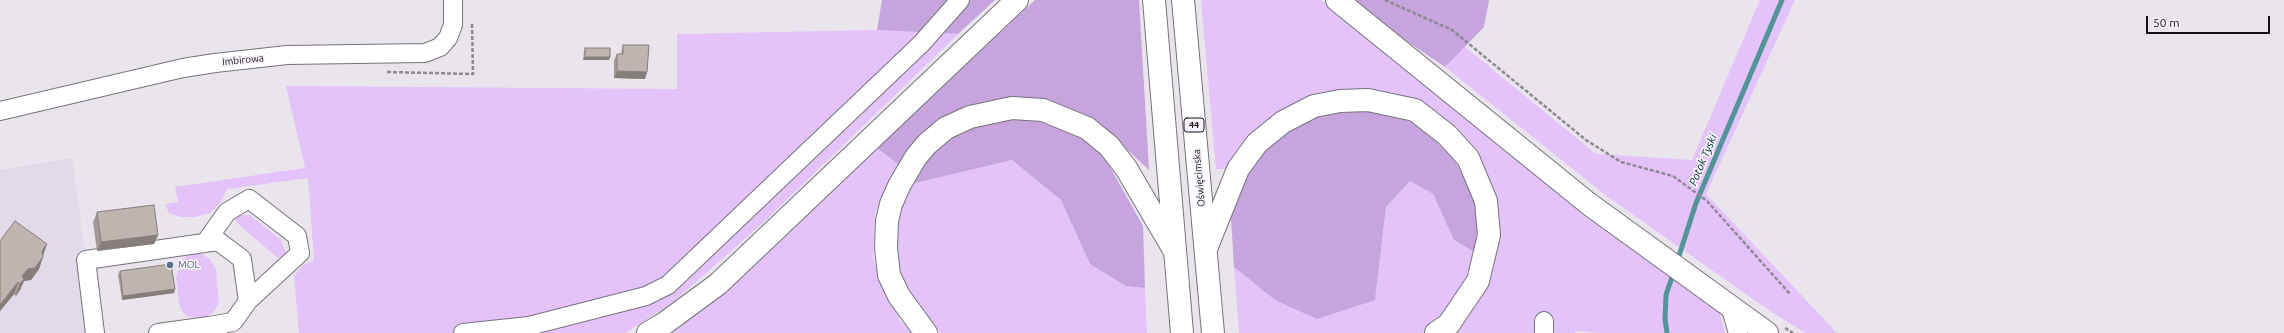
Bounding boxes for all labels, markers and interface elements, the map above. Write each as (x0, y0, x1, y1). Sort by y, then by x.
scale bar (2148, 8, 2272, 34)
text: 50 m (2153, 16, 2180, 29)
street label: Imbirowa (221, 52, 265, 68)
road number: 44 (1184, 118, 1204, 132)
water label: Potok Tyski (1686, 132, 1720, 188)
street label: Oświęcimska (1190, 149, 1208, 207)
place label: MOL (178, 259, 200, 271)
marker: MOL (165, 260, 175, 270)

